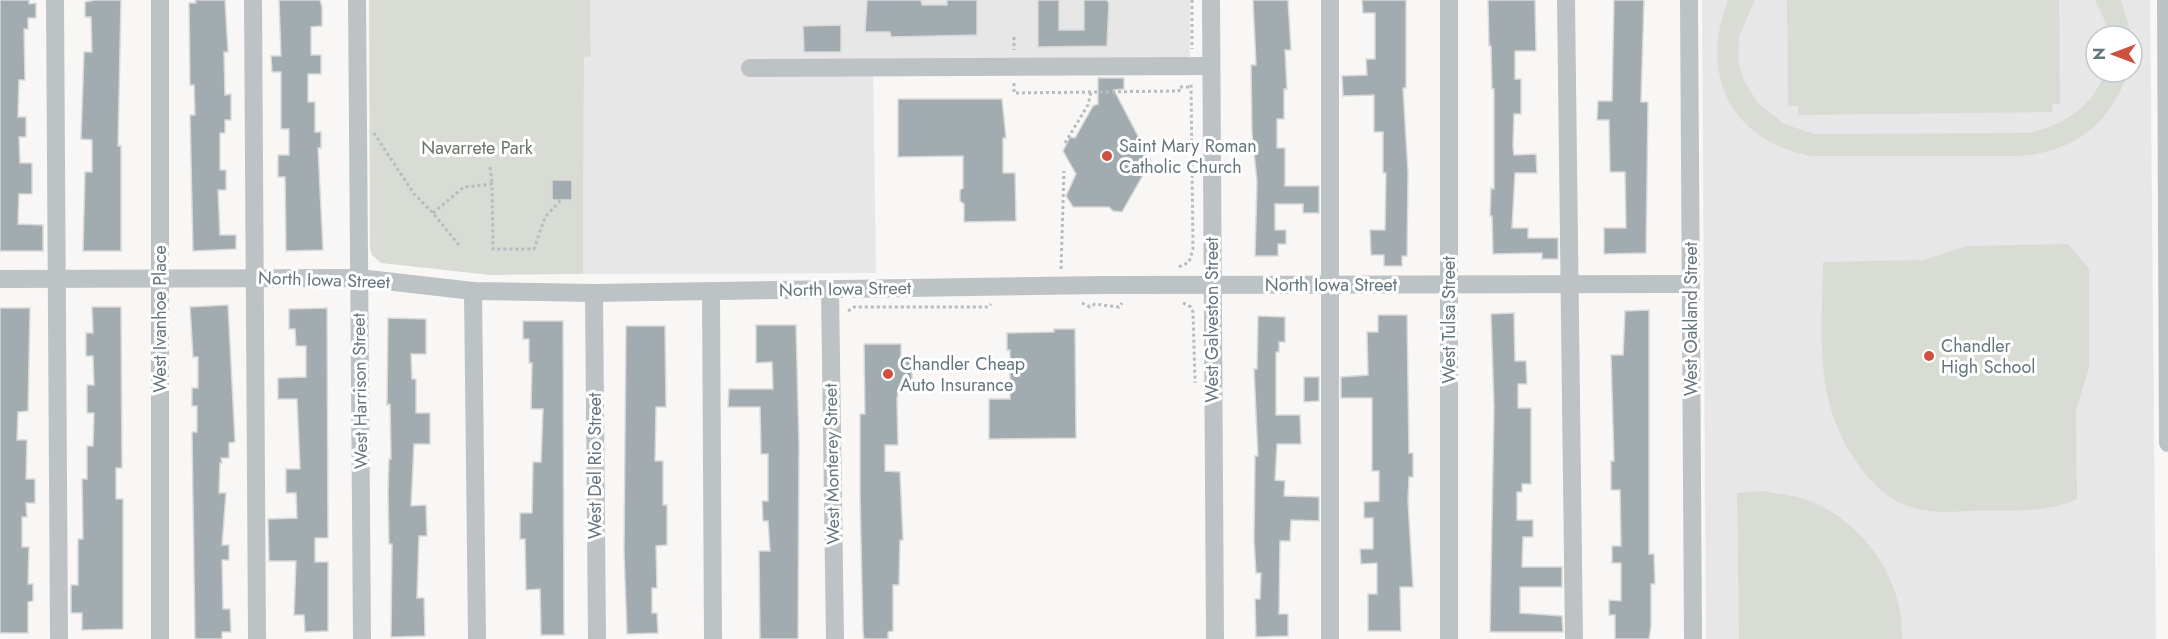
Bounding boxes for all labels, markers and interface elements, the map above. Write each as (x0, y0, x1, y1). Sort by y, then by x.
north arrow (2084, 24, 2144, 84)
text: N (2088, 48, 2111, 60)
place label: Saint Mary Roman Catholic Church (1119, 133, 1257, 180)
park label: Navarrete Park (421, 135, 533, 161)
marker: Saint Mary Roman Catholic Church (1100, 149, 1114, 163)
street label: West Galveston Street (1199, 237, 1225, 403)
street label: West Oakland Street (1678, 241, 1704, 396)
street label: West Ivanhoe Place (147, 245, 173, 393)
street label: West Tulsa Street (1436, 256, 1462, 384)
street label: North Iowa Street (257, 265, 391, 295)
street label: North Iowa Street (1265, 272, 1398, 298)
street label: North Iowa Street (779, 275, 912, 303)
street label: West Harrison Street (346, 312, 374, 469)
place label: Chandler High School (1941, 333, 2035, 380)
marker: Chandler High School (1922, 349, 1936, 363)
place label: Chandler Cheap Auto Insurance (900, 351, 1025, 398)
marker: Chandler Cheap Auto Insurance (881, 367, 895, 381)
street label: West Monterey Street (818, 382, 846, 545)
street label: West Del Rio Street (582, 392, 608, 539)

